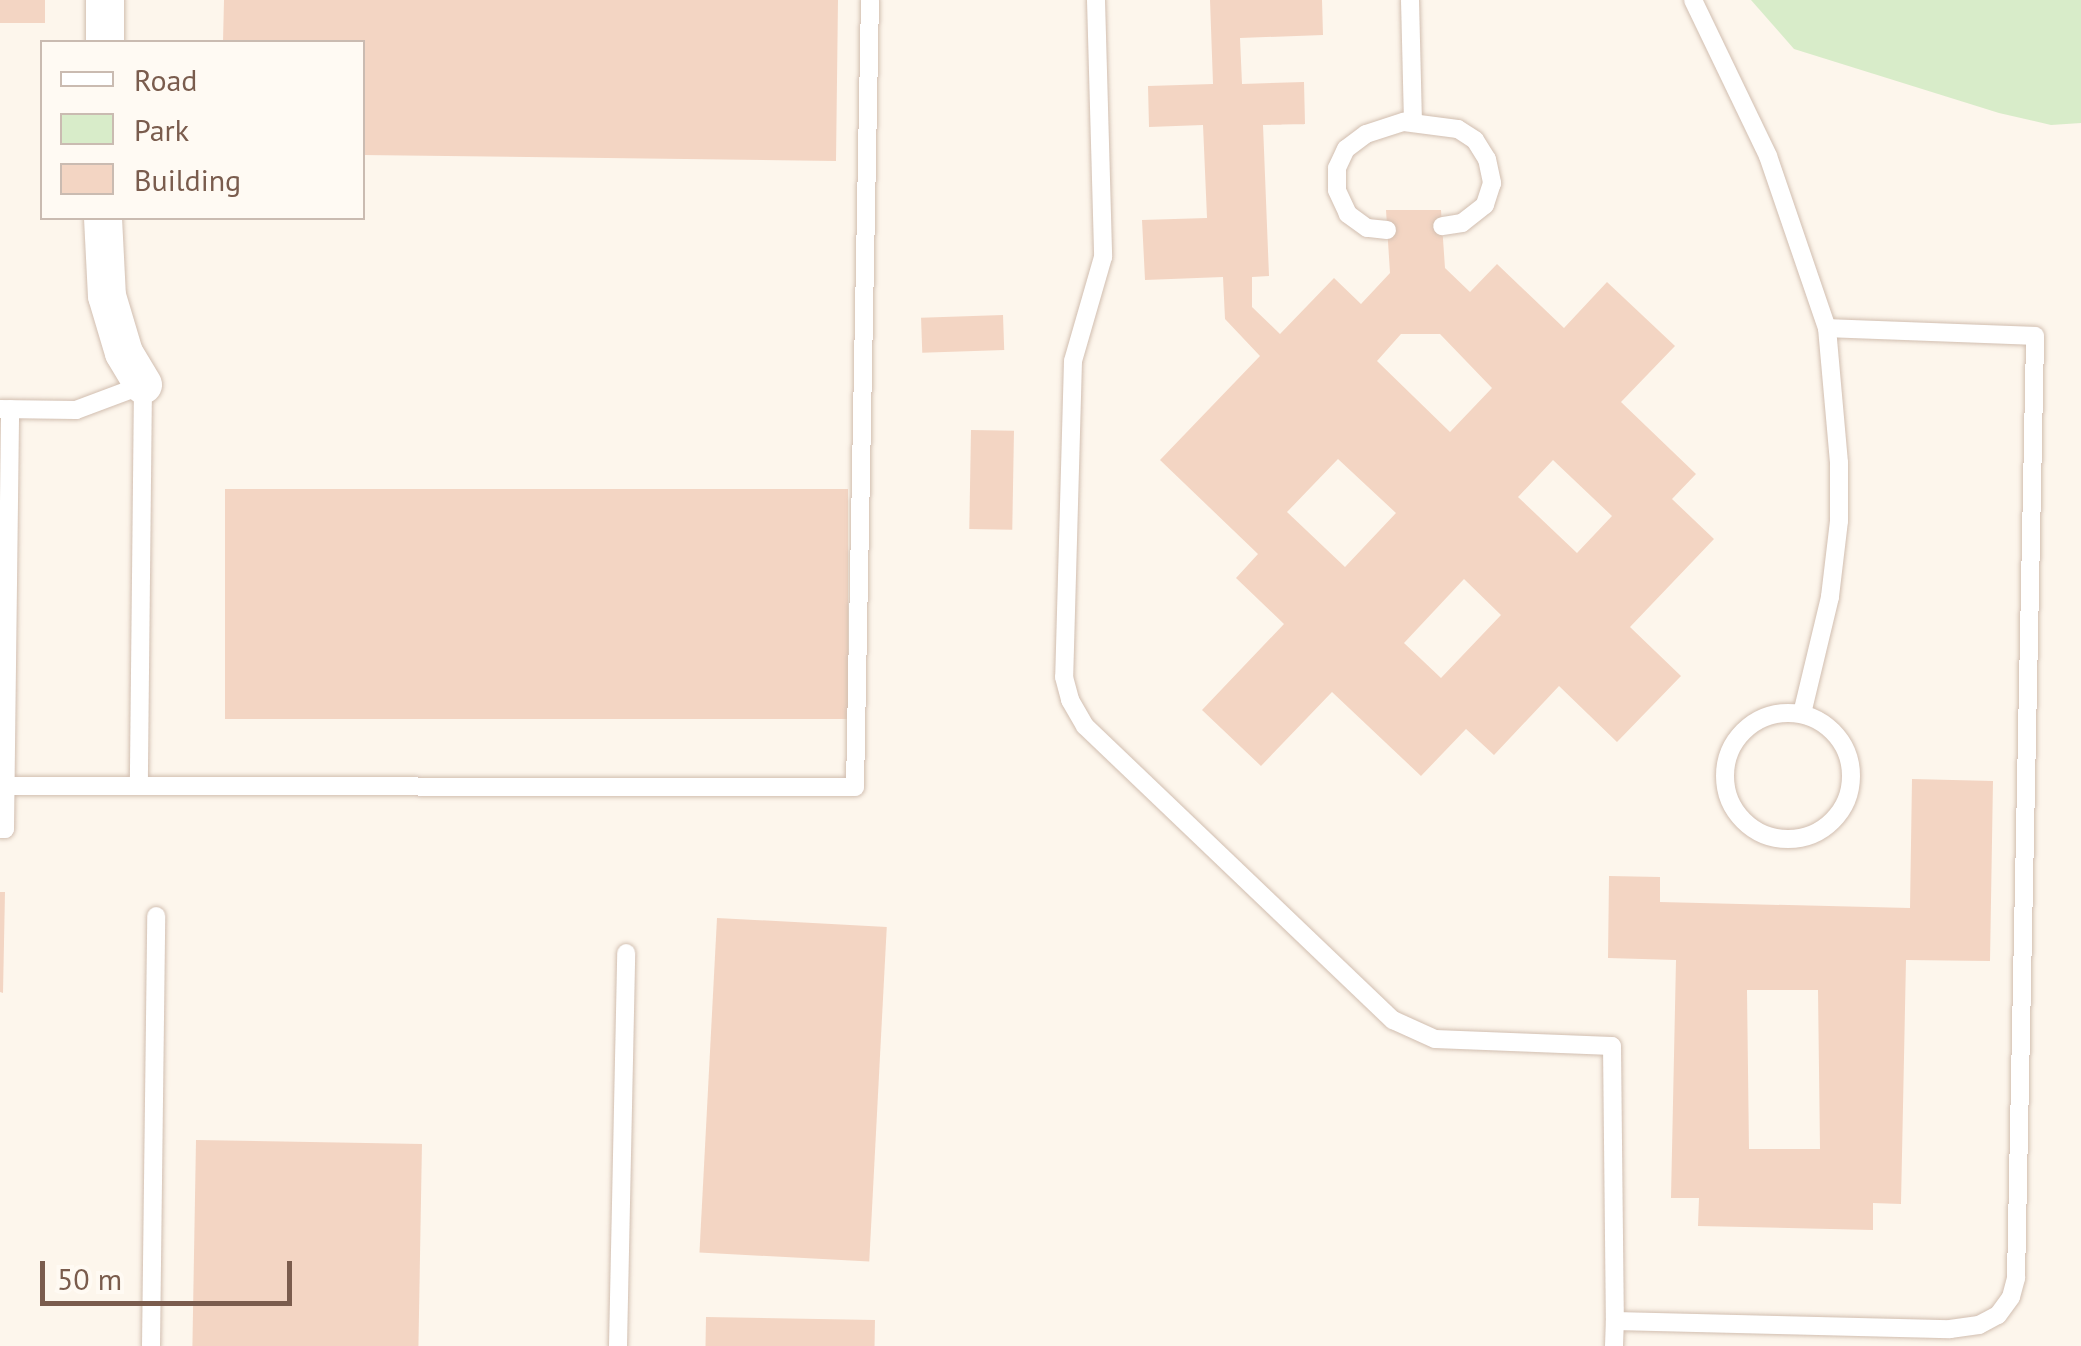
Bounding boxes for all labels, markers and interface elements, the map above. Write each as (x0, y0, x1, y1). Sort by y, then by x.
legend (40, 40, 365, 220)
text: Road (134, 60, 198, 99)
text: Park (134, 110, 189, 149)
text: Building (134, 160, 241, 199)
scale bar (45, 1241, 298, 1303)
text: 50 m (57, 1259, 122, 1298)

